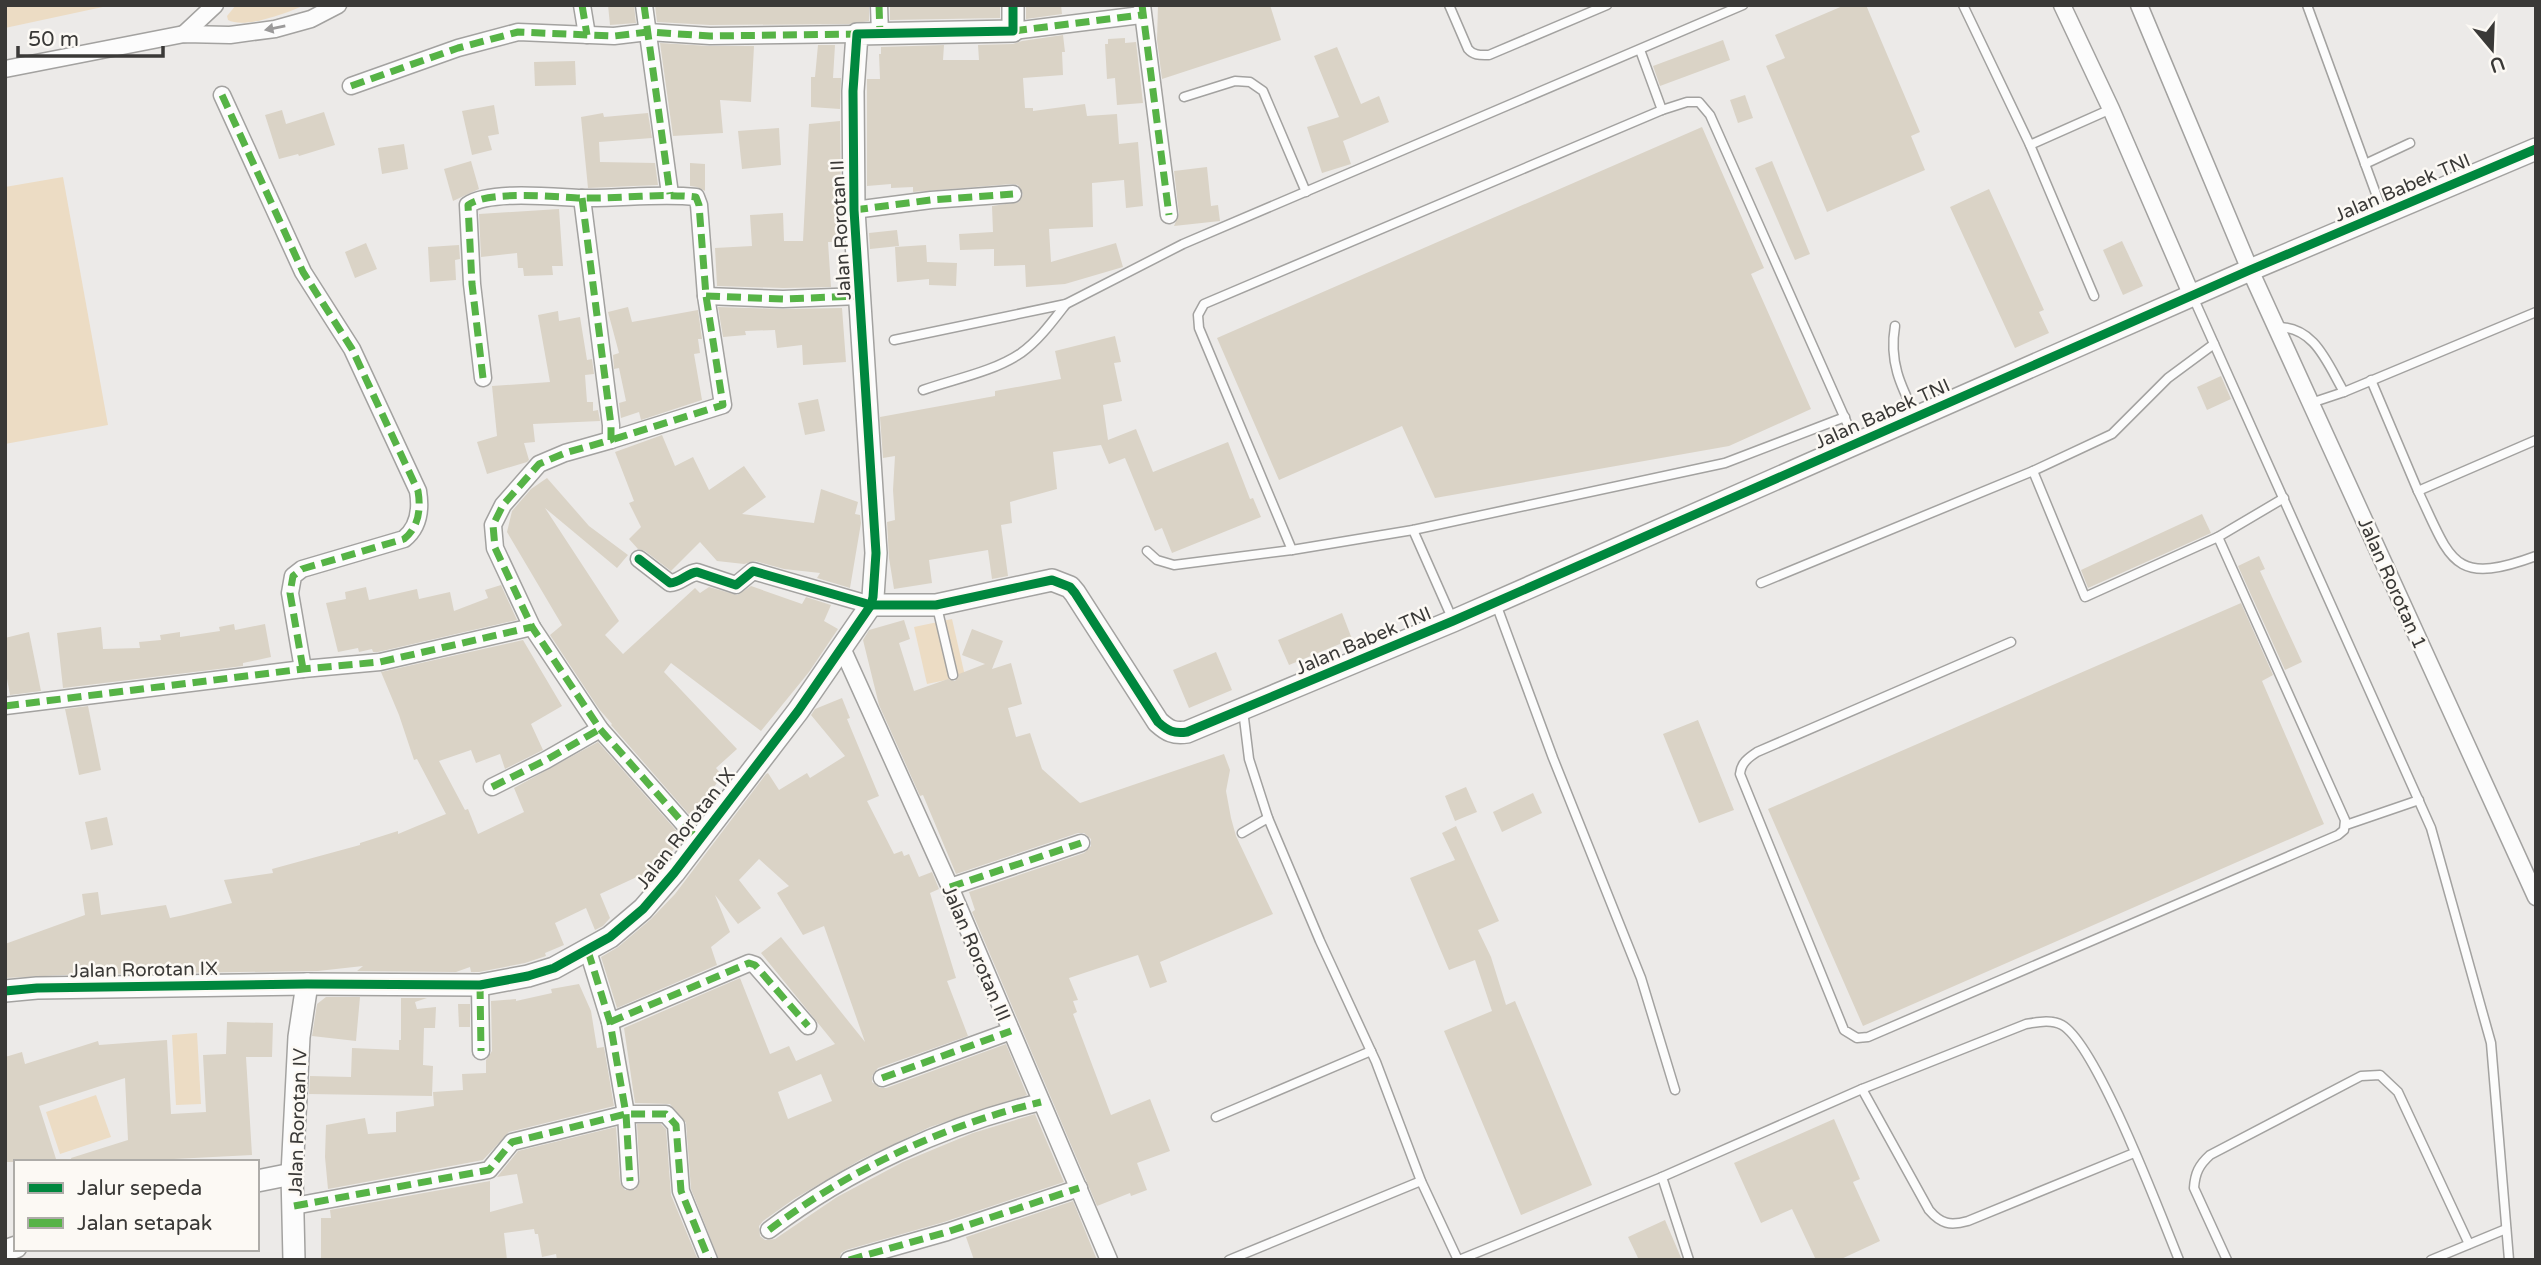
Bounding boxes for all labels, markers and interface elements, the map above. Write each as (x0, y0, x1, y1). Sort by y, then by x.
scale bar (18, 14, 163, 58)
north arrow (2457, 14, 2527, 84)
one-way arrow (264, 23, 286, 34)
text: 50 m (28, 27, 79, 52)
text: U (2487, 51, 2508, 77)
street label: Jalan Babek TNI (2331, 149, 2474, 226)
street label: Jalan Rorotan II (826, 159, 856, 301)
street label: Jalan Babek TNI (1811, 374, 1953, 454)
street label: Jalan Rorotan 1 (2353, 514, 2431, 652)
street label: Jalan Babek TNI (1292, 602, 1435, 679)
street label: Jalan Rorotan IX (632, 764, 740, 894)
street label: Jalan Rorotan III (937, 882, 1015, 1025)
street label: Jalan Rorotan IX (70, 958, 218, 982)
street label: Jalan Rorotan IV (284, 1048, 312, 1196)
legend (14, 1160, 259, 1251)
text: Jalur sepeda (77, 1176, 202, 1201)
text: Jalan setapak (77, 1211, 212, 1236)

